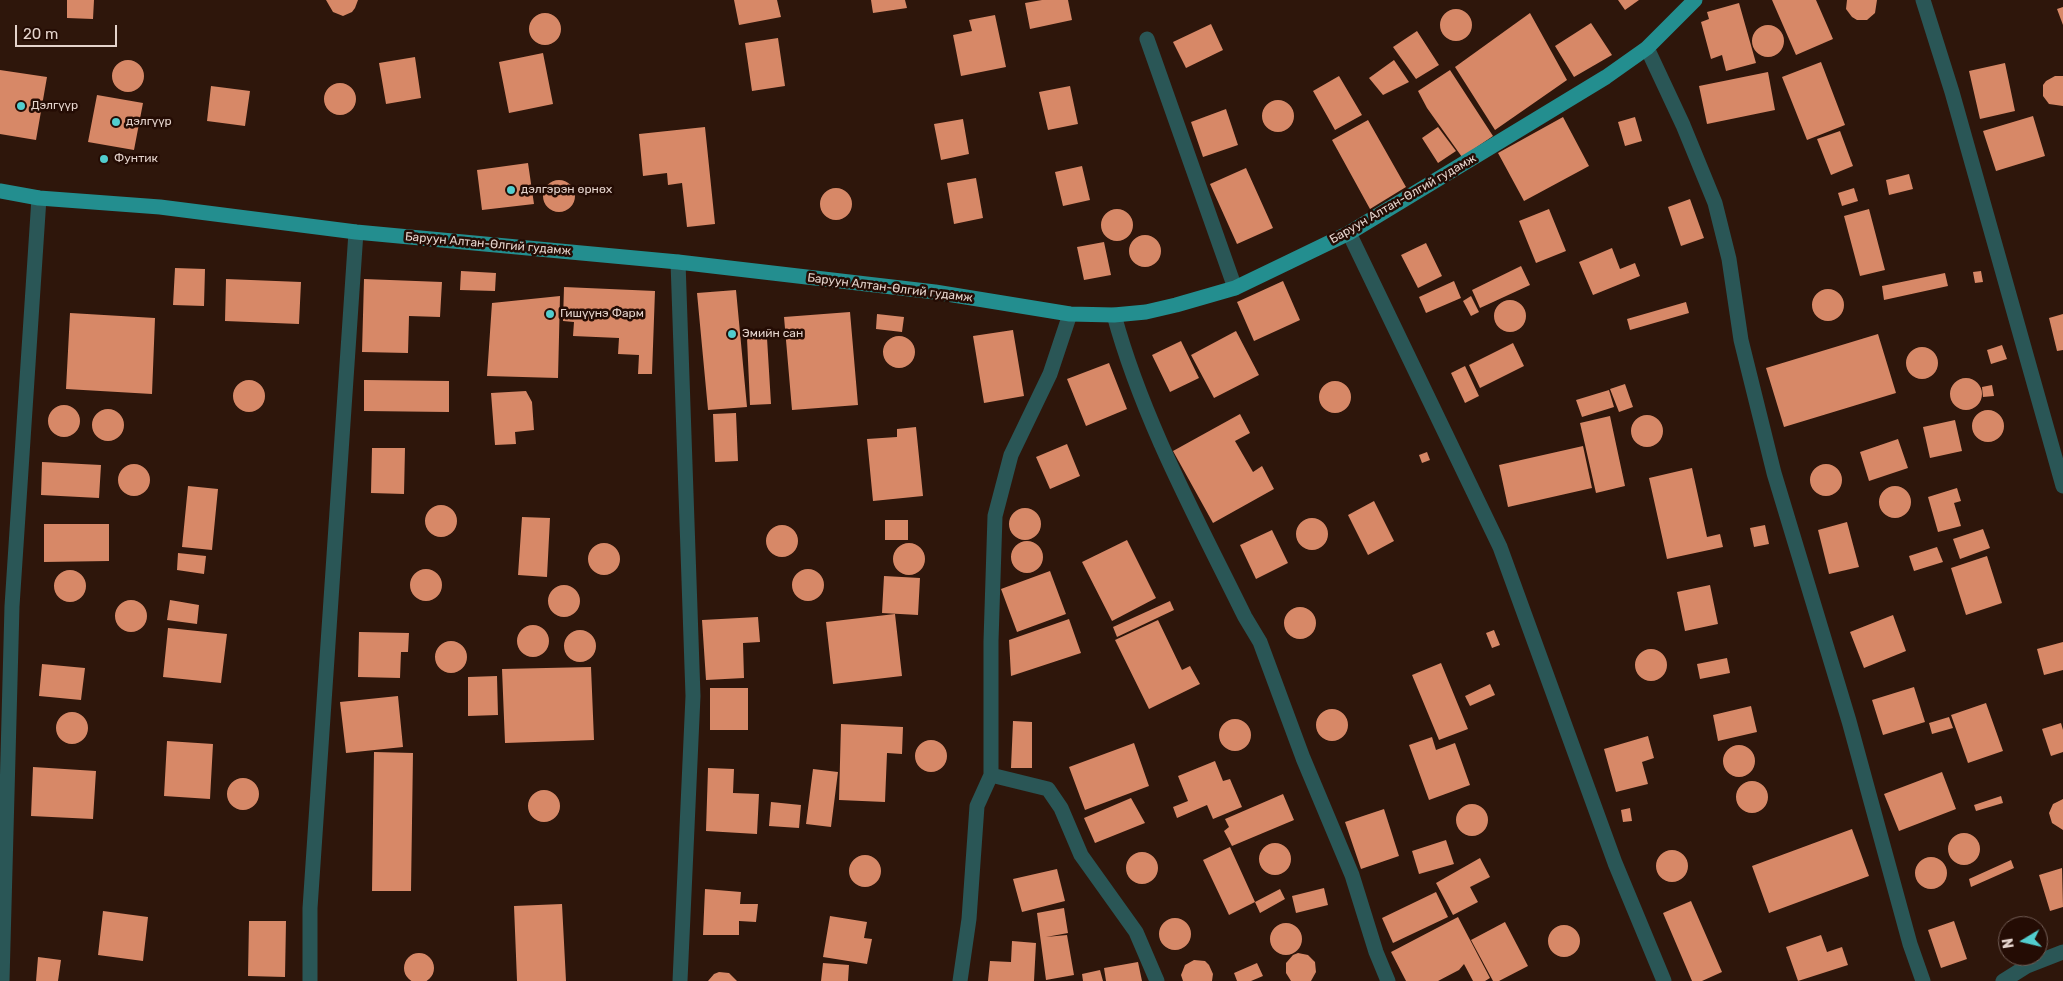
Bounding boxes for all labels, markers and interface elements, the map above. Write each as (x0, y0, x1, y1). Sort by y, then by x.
scale bar (18, 15, 120, 47)
text: 20 m (23, 25, 58, 43)
place label: Дэлгүүр (31, 99, 78, 113)
marker: Дэлгүүр (15, 100, 27, 112)
place label: дэлгүүр (126, 115, 172, 129)
marker: дэлгүүр (110, 116, 122, 128)
street label: Баруун Алтан-Өлгий гудамж (1327, 151, 1479, 247)
place label: Фунтик (114, 152, 158, 166)
marker: Фунтик (98, 153, 110, 165)
place label: дэлгэрэн өрнөх (521, 183, 612, 197)
marker: дэлгэрэн өрнөх (505, 184, 517, 196)
street label: Баруун Алтан-Өлгий гудамж (404, 230, 572, 258)
street label: Баруун Алтан-Өлгий гудамж (806, 271, 974, 305)
place label: Гишүүнэ Фарм (560, 307, 644, 321)
marker: Гишүүнэ Фарм (544, 308, 556, 320)
place label: Эмийн сан (742, 327, 803, 341)
marker: Эмийн сан (726, 328, 738, 340)
north arrow (1998, 916, 2048, 966)
text: N (1999, 937, 2018, 950)

